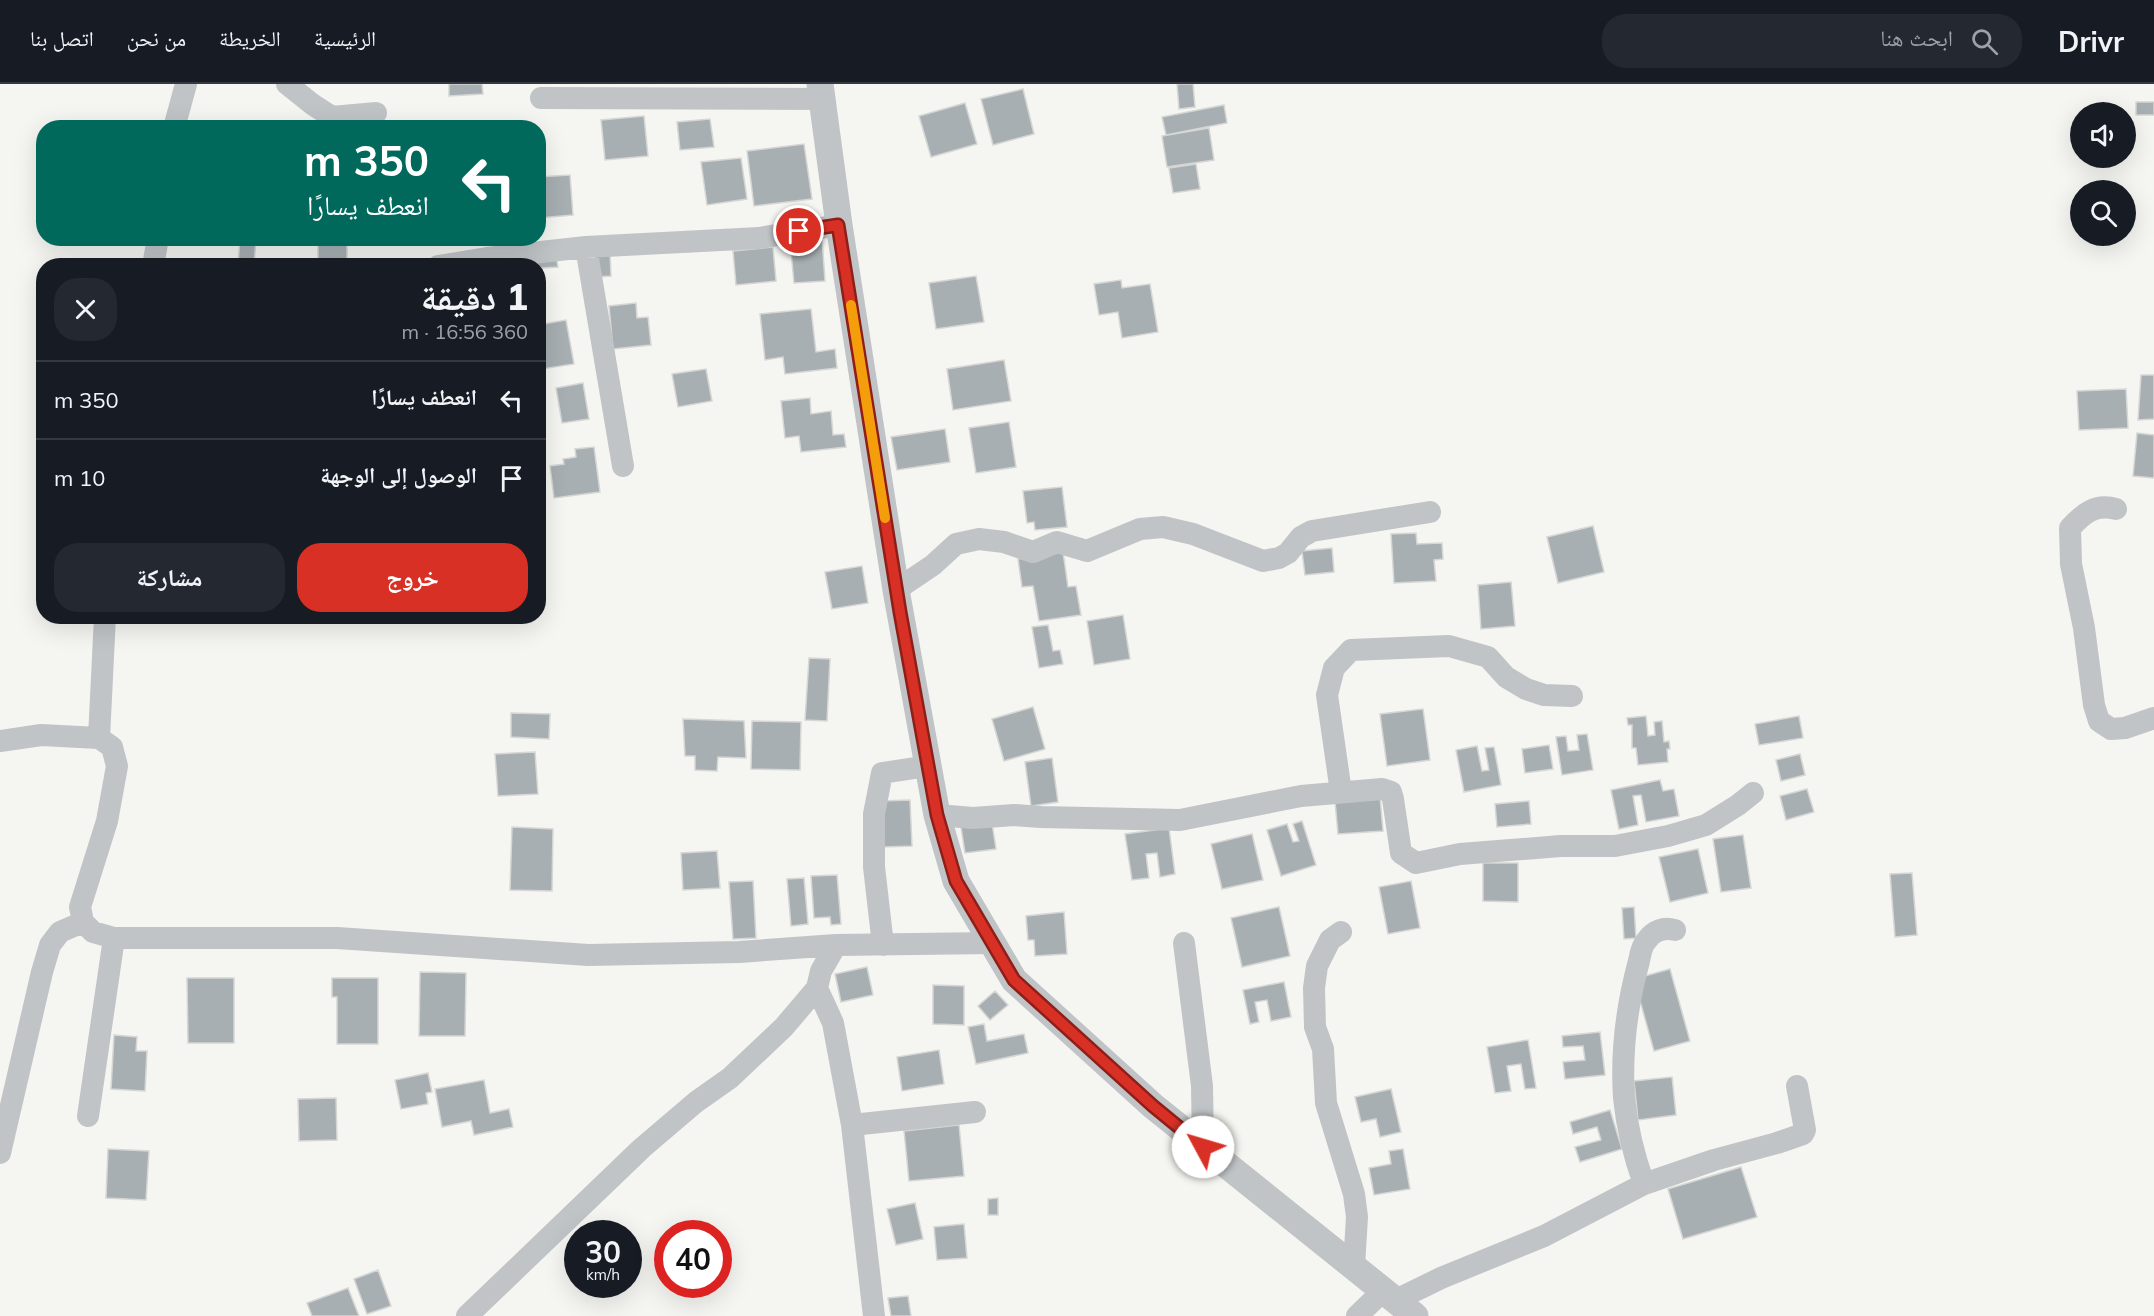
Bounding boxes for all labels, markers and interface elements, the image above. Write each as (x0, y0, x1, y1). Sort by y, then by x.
search box (1602, 14, 2022, 68)
text: ابحث هنا (1880, 24, 1953, 52)
text: Drivr (2058, 24, 2124, 59)
text: اتصل بنا (30, 25, 94, 51)
text: من نحن (127, 25, 186, 51)
text: الخريطة (219, 25, 281, 51)
text: الرئيسية (314, 25, 376, 51)
icon: search (1968, 25, 2001, 58)
map controls (2070, 102, 2136, 246)
button: sound (2070, 102, 2136, 168)
text: 350 m (304, 134, 429, 187)
icon: left (450, 144, 528, 222)
button: search (2070, 180, 2136, 246)
text: انعطف يسارًا (307, 188, 429, 222)
pin (773, 205, 824, 256)
icon: arrive (782, 214, 815, 247)
text: 1 دقيقة (421, 274, 528, 319)
button: close (54, 278, 117, 341)
text: 360 m · 16:56 (402, 319, 528, 344)
text: انعطف يسارًا (371, 383, 477, 411)
icon: left (495, 384, 528, 417)
text: 350 m (54, 386, 119, 414)
text: الوصول إلى الوجهة (320, 461, 477, 489)
icon: arrive (495, 462, 528, 495)
text: 10 m (54, 464, 105, 492)
button: مشاركة (54, 543, 285, 612)
button: خروج (297, 543, 528, 612)
position arrow (1171, 1115, 1235, 1179)
speed limit sign: 40 (654, 1220, 732, 1298)
text: 30 (585, 1233, 621, 1271)
text: km/h (586, 1265, 620, 1284)

